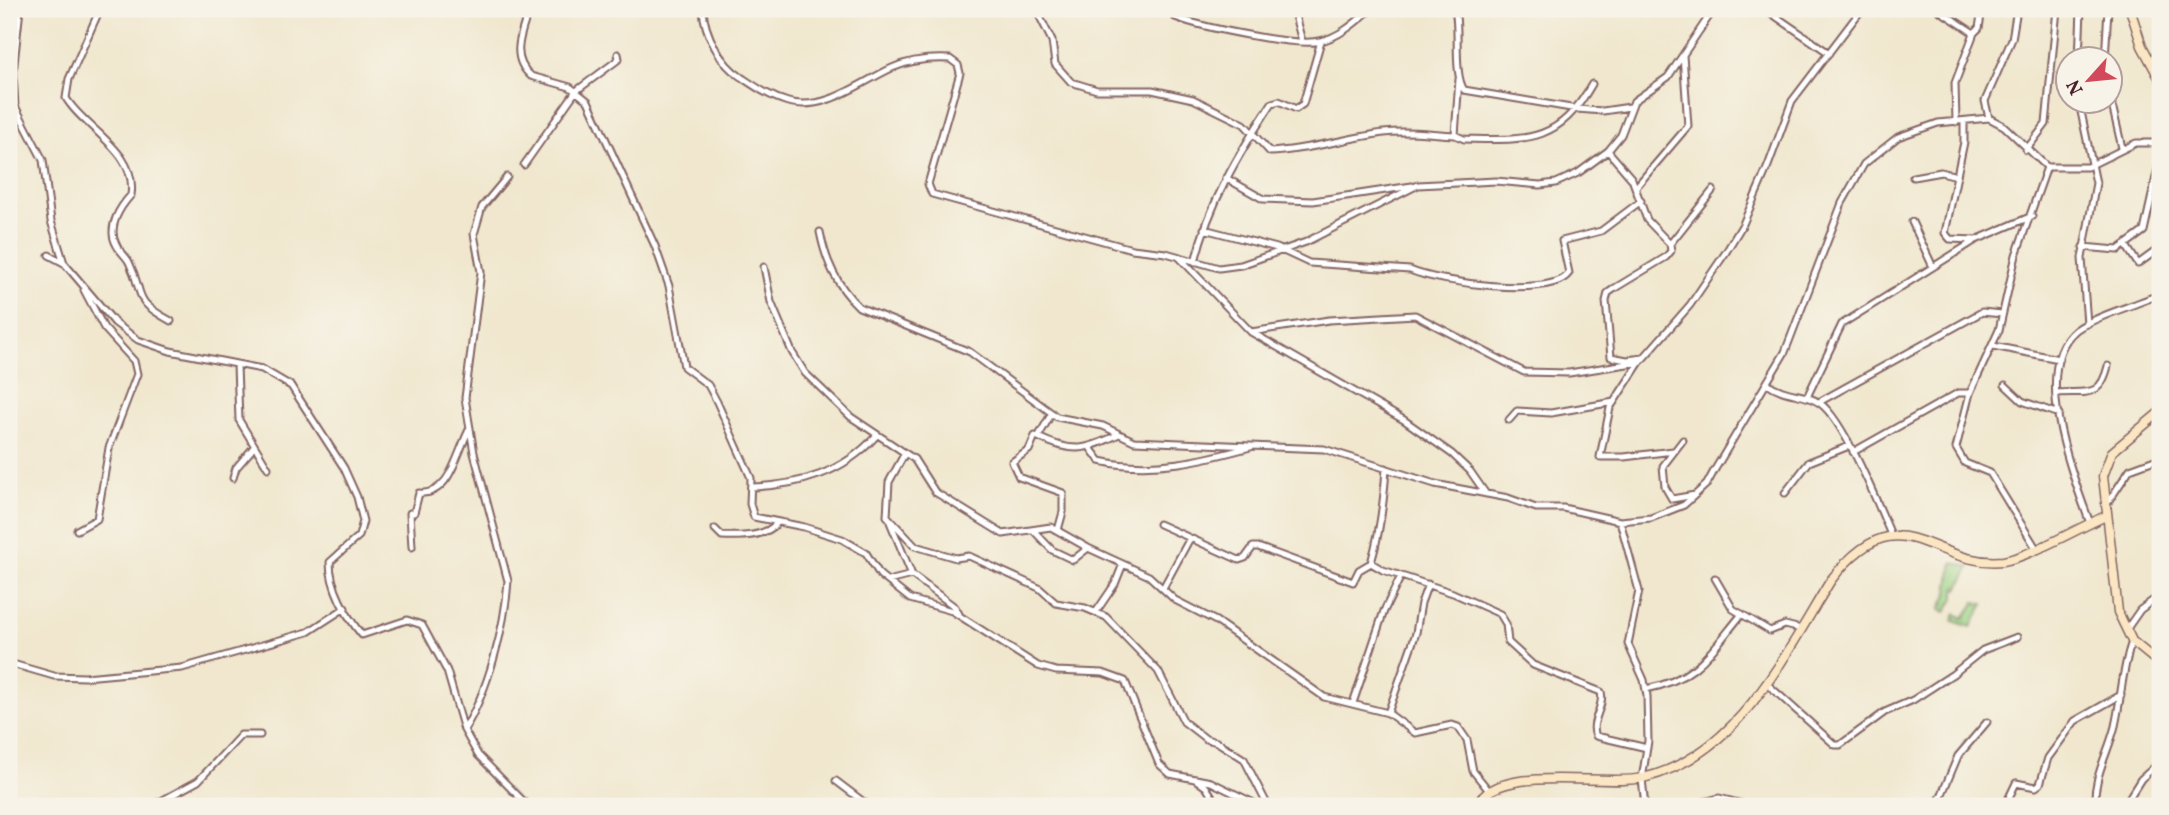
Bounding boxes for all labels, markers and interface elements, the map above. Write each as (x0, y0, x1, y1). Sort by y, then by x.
north arrow (2054, 46, 2124, 116)
text: N (2061, 75, 2090, 99)

